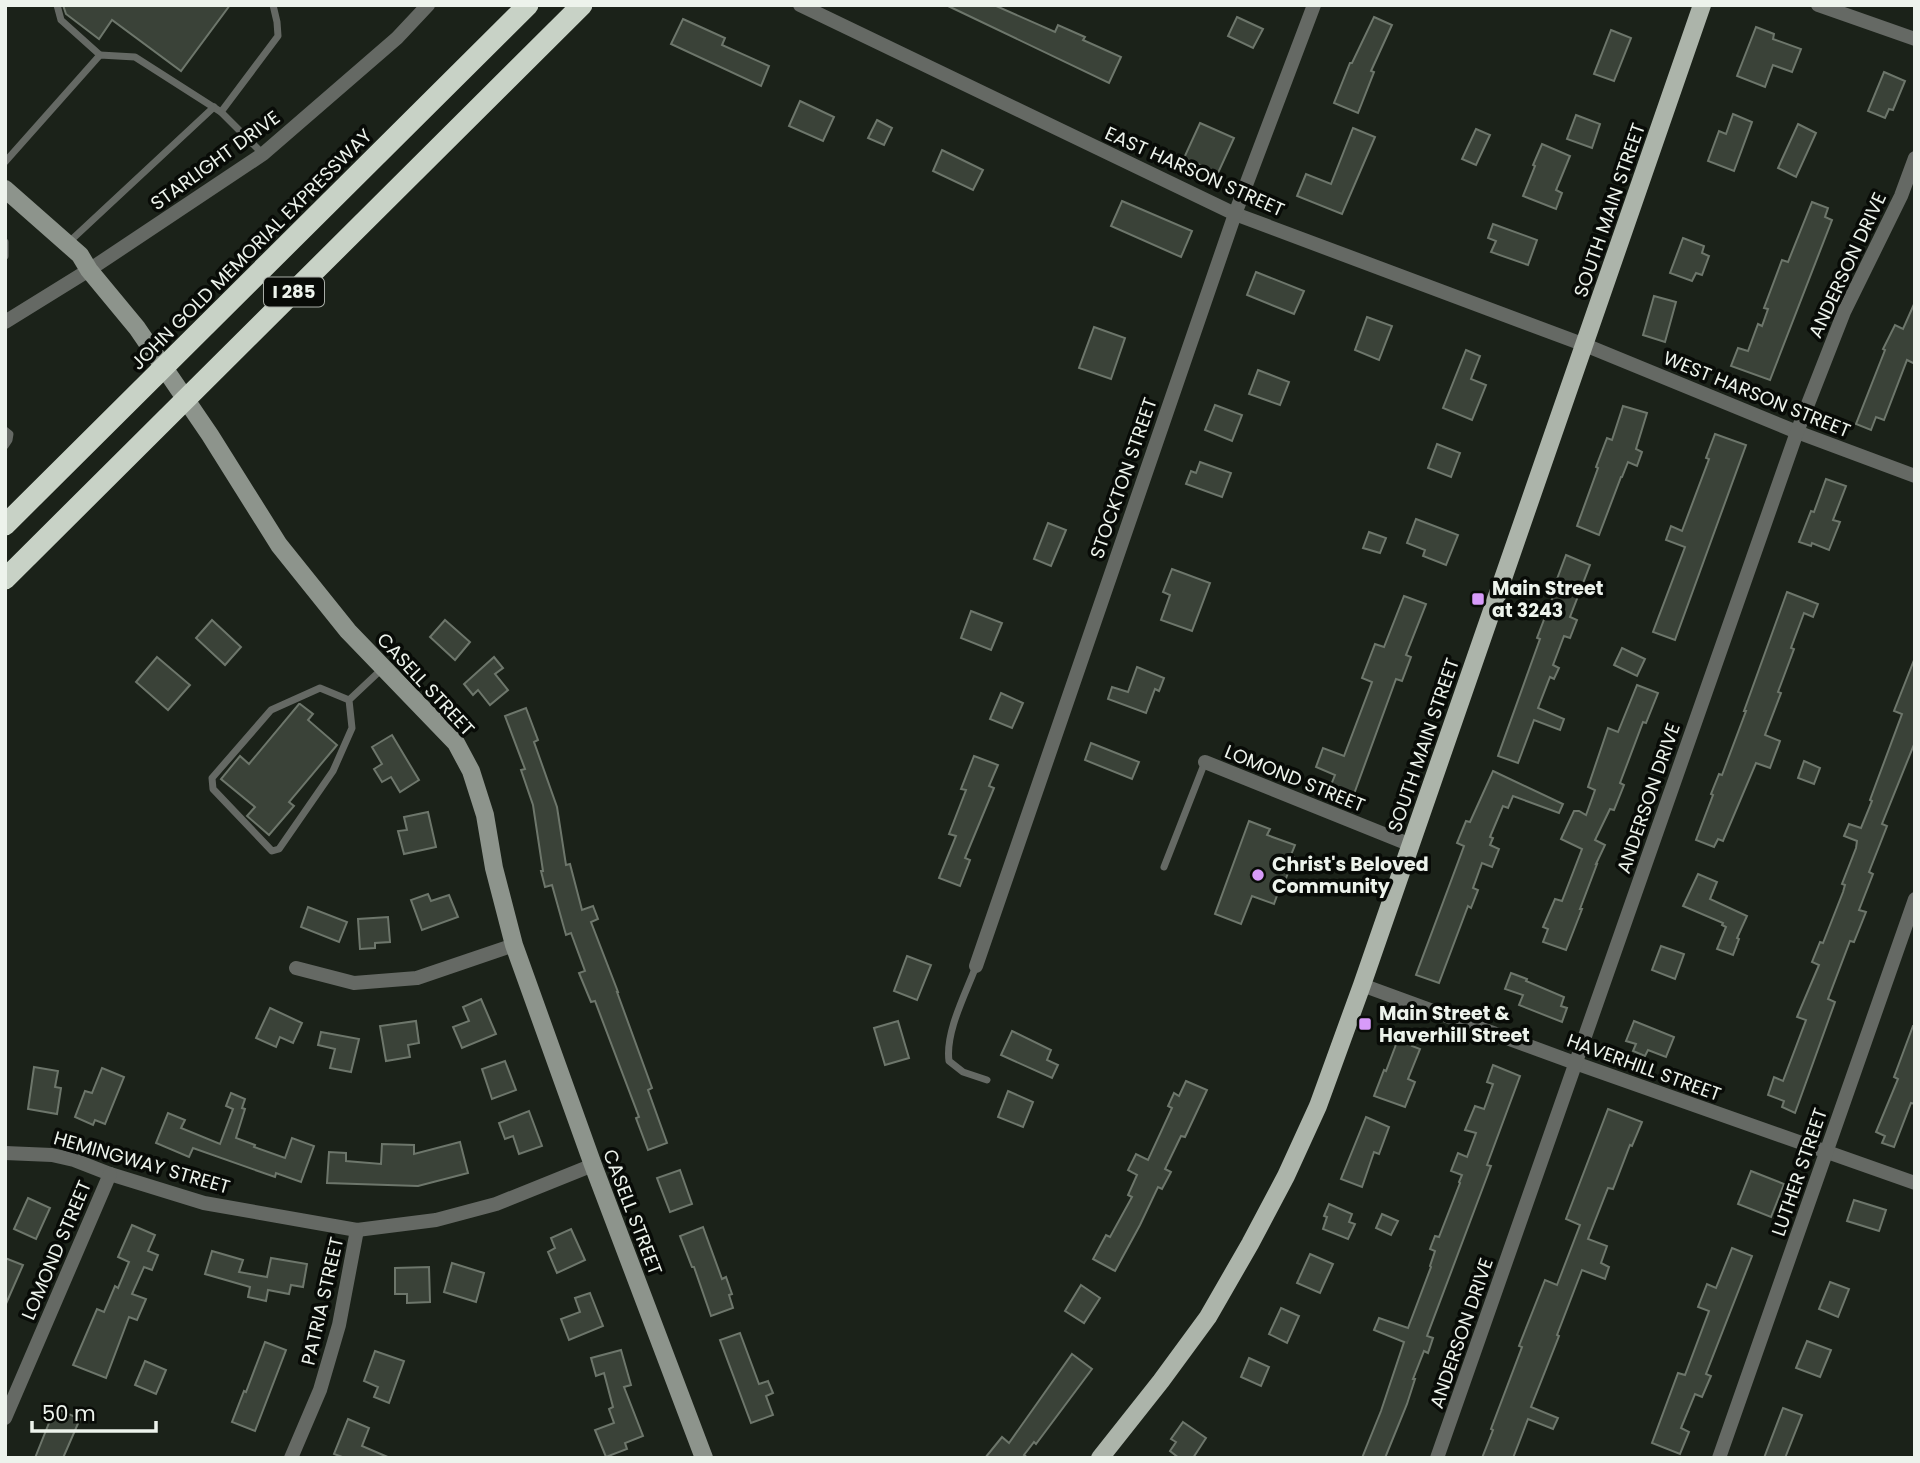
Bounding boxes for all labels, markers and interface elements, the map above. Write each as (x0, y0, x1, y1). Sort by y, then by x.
street label: STARLIGHT DRIVE (145, 104, 286, 217)
street label: EAST HARSON STREET (1101, 120, 1289, 223)
street label: SOUTH MAIN STREET (1567, 120, 1652, 301)
street label: JOHN GOLD MEMORIAL EXPRESSWAY (125, 123, 378, 376)
street label: ANDERSON DRIVE (1802, 188, 1893, 342)
road number: I 285 (264, 278, 324, 306)
street label: WEST HARSON STREET (1659, 345, 1854, 444)
street label: STOCKTON STREET (1083, 394, 1164, 562)
place label: Main Street at 3243 (1492, 575, 1604, 624)
marker: Main Street at 3243 (1470, 591, 1486, 607)
street label: CASELL STREET (371, 627, 481, 742)
street label: SOUTH MAIN STREET (1381, 655, 1466, 836)
street label: ANDERSON DRIVE (1610, 719, 1687, 877)
street label: LOMOND STREET (1221, 738, 1369, 819)
place label: Christ's Beloved Community (1272, 851, 1429, 900)
marker: Christ's Beloved Community (1250, 867, 1266, 883)
place label: Main Street & Haverhill Street (1379, 1000, 1530, 1049)
marker: Main Street & Haverhill Street (1357, 1016, 1373, 1032)
street label: HAVERHILL STREET (1563, 1027, 1725, 1108)
street label: LUTHER STREET (1765, 1105, 1834, 1240)
street label: HEMINGWAY STREET (51, 1124, 233, 1201)
street label: CASELL STREET (596, 1145, 669, 1279)
street label: LOMOND STREET (15, 1176, 98, 1324)
street label: PATRIA STREET (295, 1234, 350, 1368)
street label: ANDERSON DRIVE (1423, 1254, 1500, 1412)
scale bar (32, 1390, 156, 1434)
text: 50 m (42, 1399, 96, 1428)

